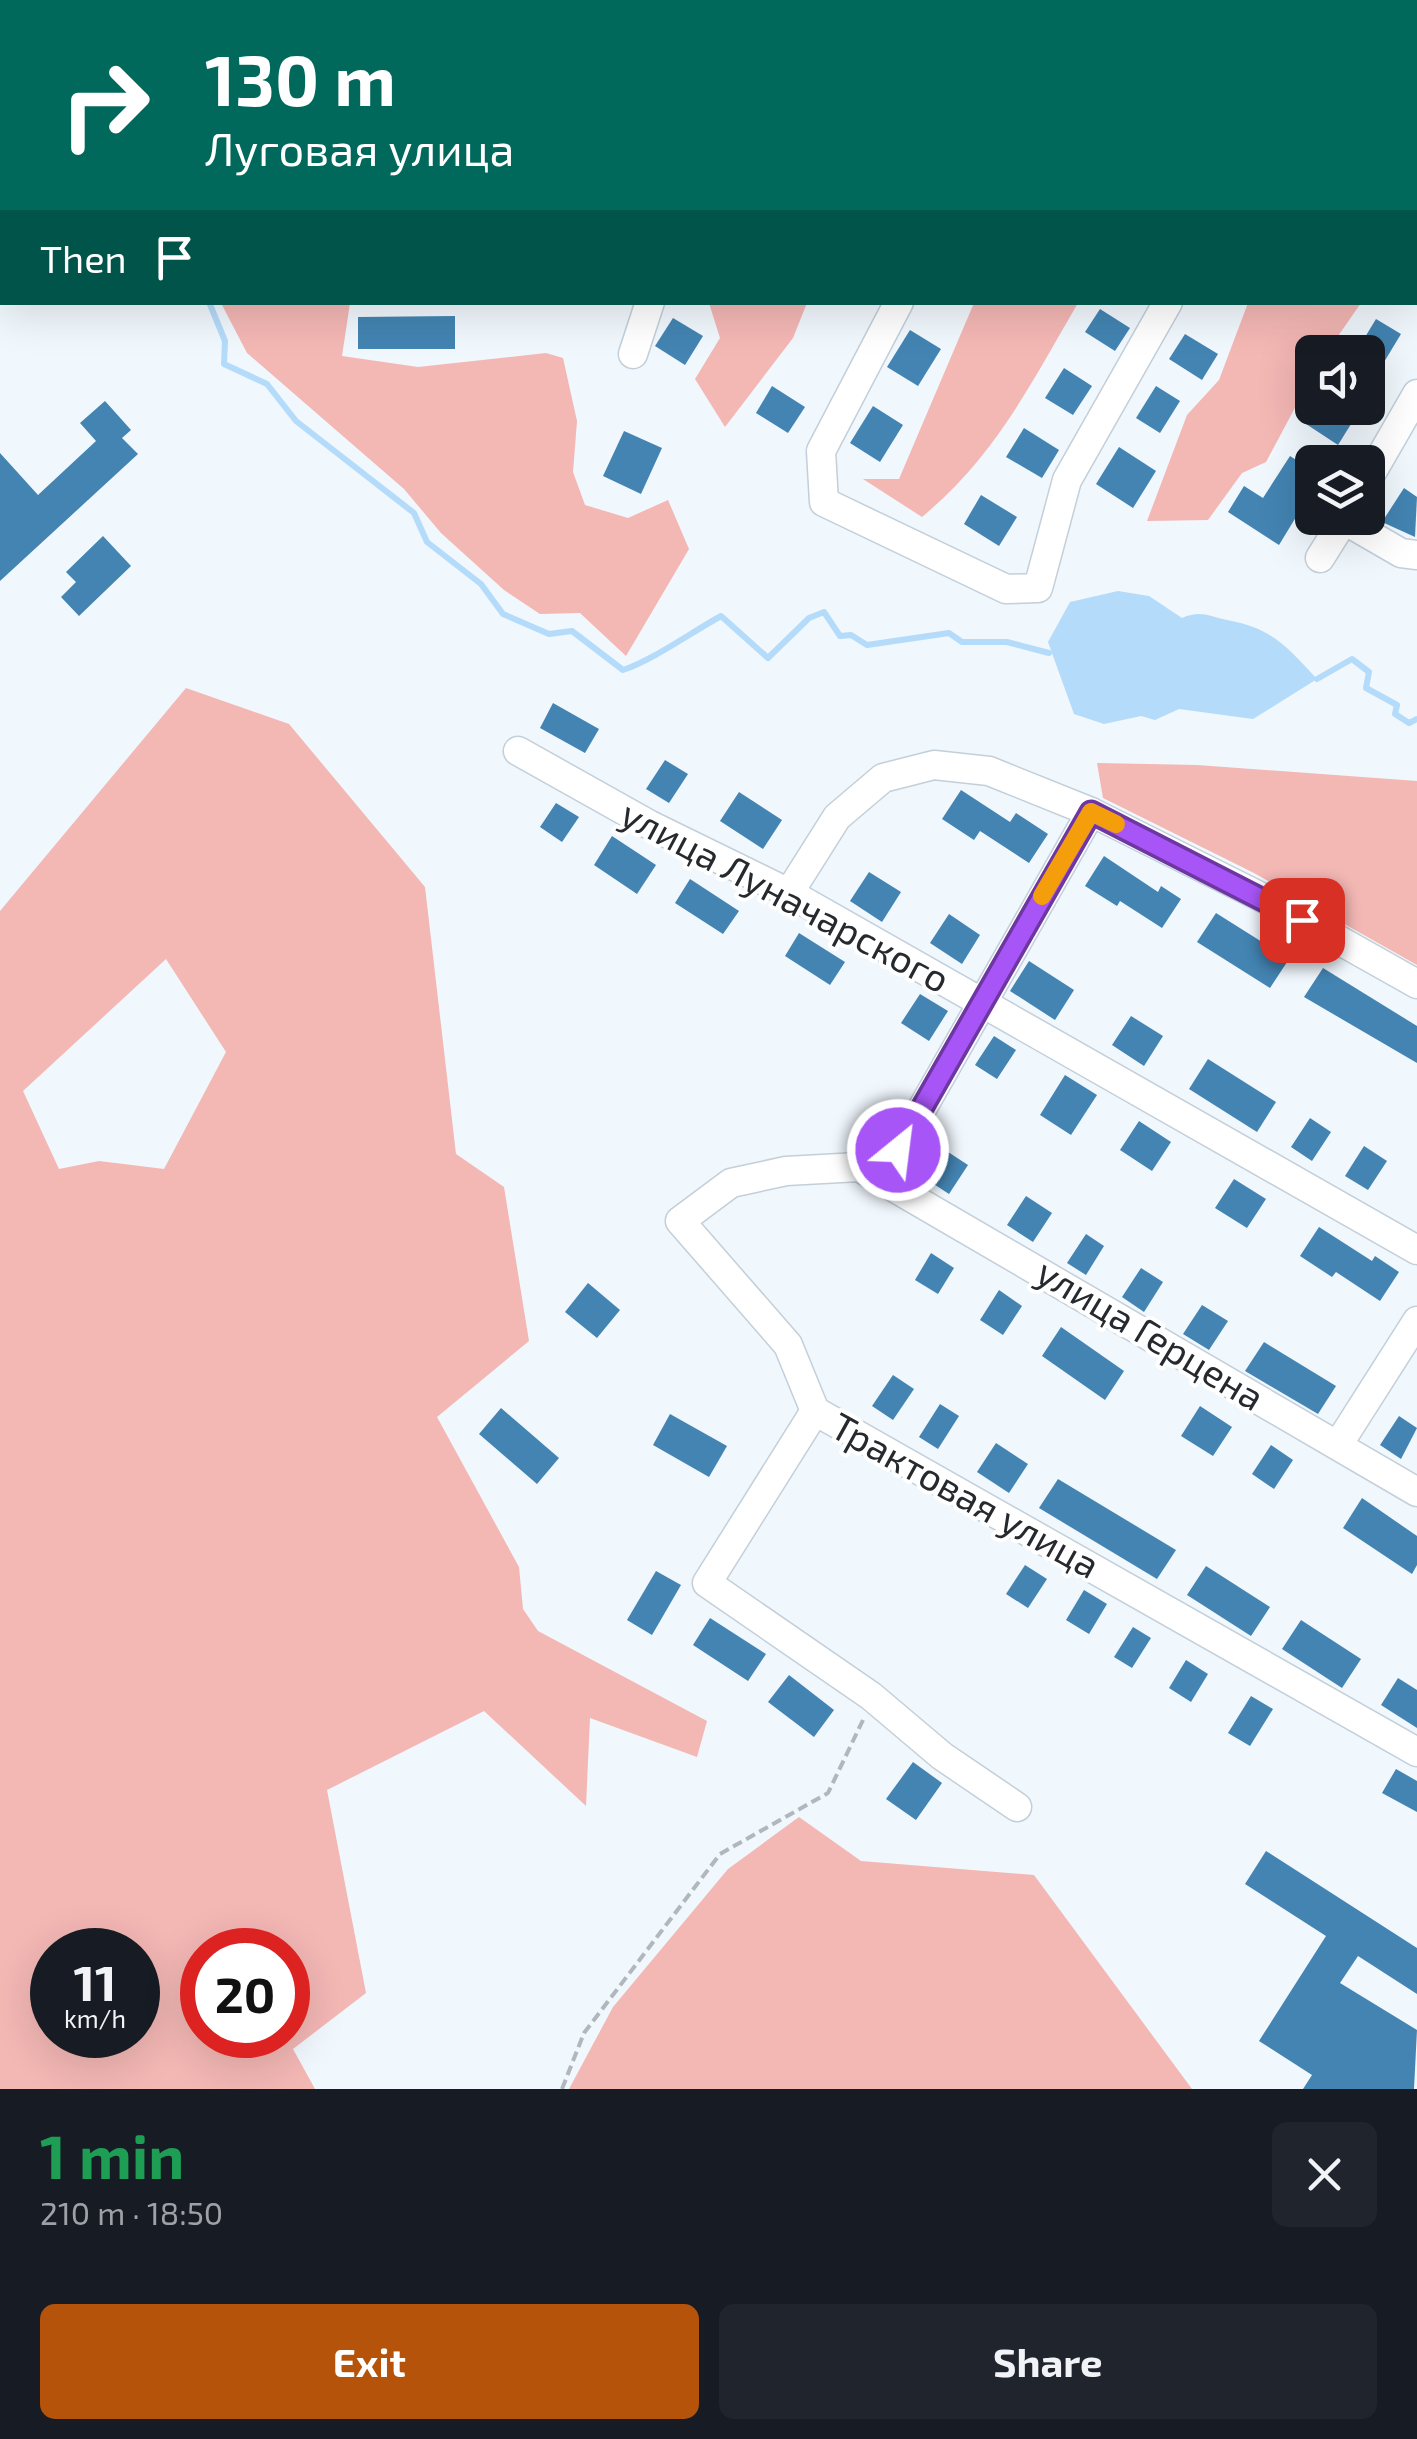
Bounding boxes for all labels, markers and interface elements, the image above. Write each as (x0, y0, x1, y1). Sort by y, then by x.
text: 130 m (205, 36, 396, 120)
icon: right (40, 40, 170, 170)
text: Луговая улица (205, 121, 514, 175)
icon: arrive (147, 230, 202, 285)
text: Then (40, 235, 127, 281)
map controls (1295, 335, 1385, 535)
button: sound (1295, 335, 1385, 425)
button: layers (1295, 445, 1385, 535)
street label: улица Луначарского (614, 789, 958, 1001)
pin (1260, 878, 1345, 963)
icon: arrive (1275, 893, 1330, 948)
position arrow (846, 1098, 950, 1202)
street label: улица Герцена (1029, 1247, 1273, 1419)
street label: Трактовая улица (824, 1402, 1108, 1587)
speed limit sign: 20 (180, 1928, 310, 2058)
text: 11 (73, 1951, 117, 2011)
text: km/h (64, 2003, 126, 2033)
text: 1 min (40, 2119, 184, 2191)
button: close (1272, 2122, 1377, 2227)
text: 210 m · 18:50 (40, 2193, 223, 2231)
button: Exit (40, 2304, 699, 2419)
button: Share (719, 2304, 1377, 2419)

